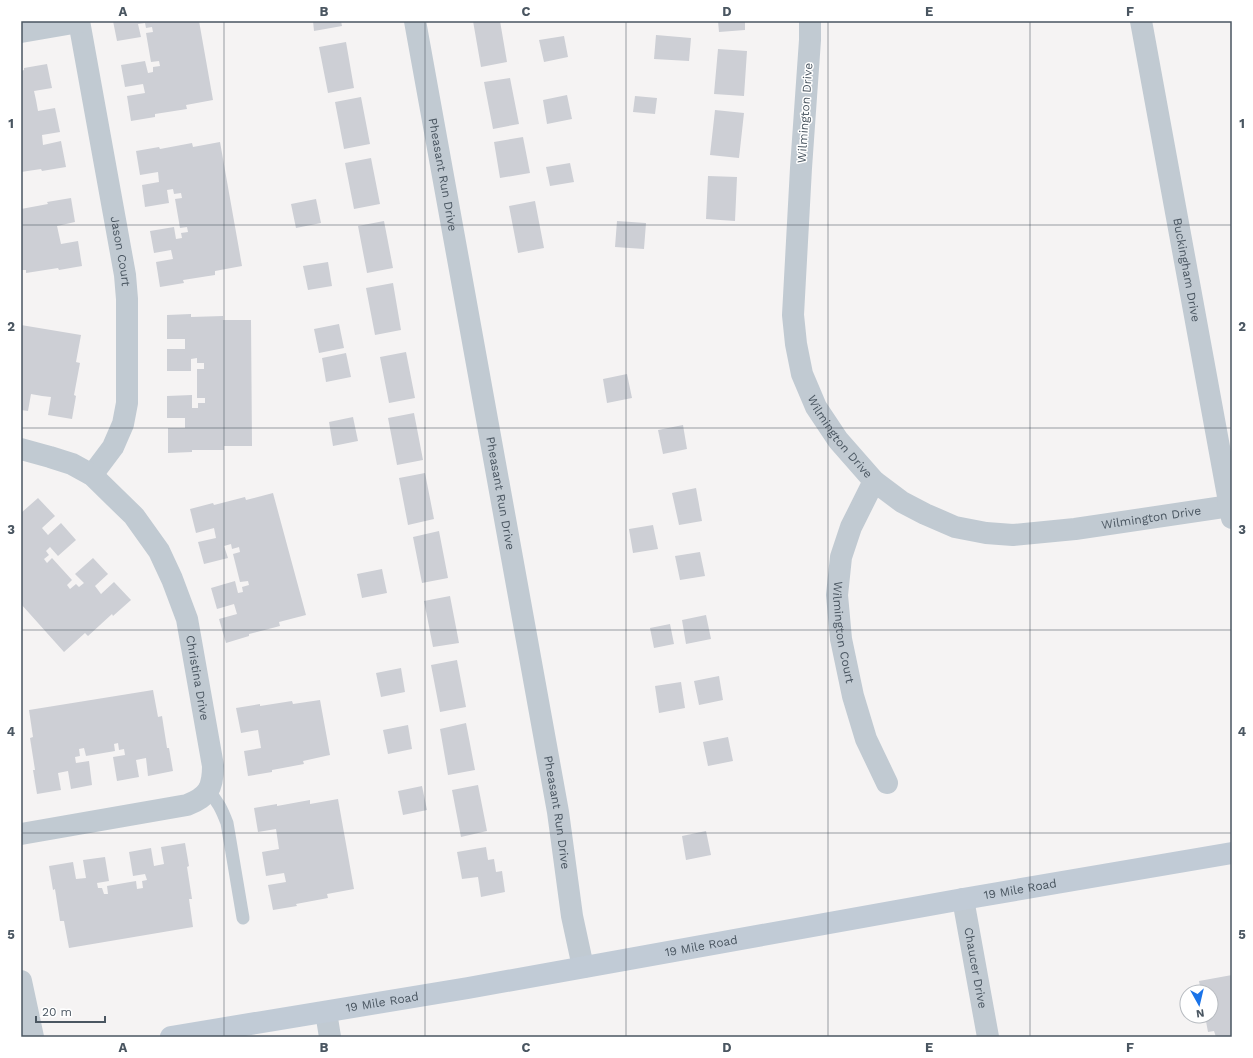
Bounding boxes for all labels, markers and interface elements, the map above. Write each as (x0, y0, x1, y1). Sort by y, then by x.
text: A (119, 4, 128, 19)
text: B (320, 4, 329, 19)
text: C (522, 4, 531, 19)
text: D (722, 4, 732, 19)
text: E (925, 4, 933, 19)
text: F (1126, 4, 1134, 19)
street label: Wilmington Drive (795, 62, 815, 164)
text: 1 (8, 116, 14, 131)
text: 1 (1239, 116, 1245, 131)
street label: Pheasant Run Drive (426, 117, 460, 232)
street label: Jason Court (107, 215, 133, 287)
street label: Buckingham Drive (1170, 217, 1203, 323)
text: 2 (7, 319, 15, 334)
text: 2 (1238, 319, 1246, 334)
street label: Wilmington Drive (805, 393, 875, 481)
street label: Pheasant Run Drive (483, 436, 518, 551)
street label: Wilmington Drive (1100, 503, 1202, 532)
text: 3 (7, 522, 15, 537)
text: 3 (1238, 522, 1246, 537)
street label: Wilmington Court (830, 581, 857, 685)
street label: Christina Drive (183, 634, 212, 722)
text: 4 (7, 724, 16, 739)
text: 4 (1238, 724, 1247, 739)
street label: Pheasant Run Drive (541, 754, 573, 870)
street label: 19 Mile Road (983, 876, 1058, 902)
street label: Chaucer Drive (961, 926, 990, 1010)
text: 5 (7, 927, 15, 942)
text: 5 (1238, 927, 1246, 942)
street label: 19 Mile Road (664, 933, 739, 959)
north arrow (1179, 984, 1219, 1024)
street label: 19 Mile Road (345, 989, 420, 1015)
scale bar (36, 998, 105, 1024)
text: 20 m (42, 1005, 72, 1019)
text: N (1195, 1006, 1205, 1020)
text: A (119, 1040, 128, 1055)
text: B (320, 1040, 329, 1055)
text: C (522, 1040, 531, 1055)
text: D (722, 1040, 732, 1055)
text: E (925, 1040, 933, 1055)
text: F (1126, 1040, 1134, 1055)

